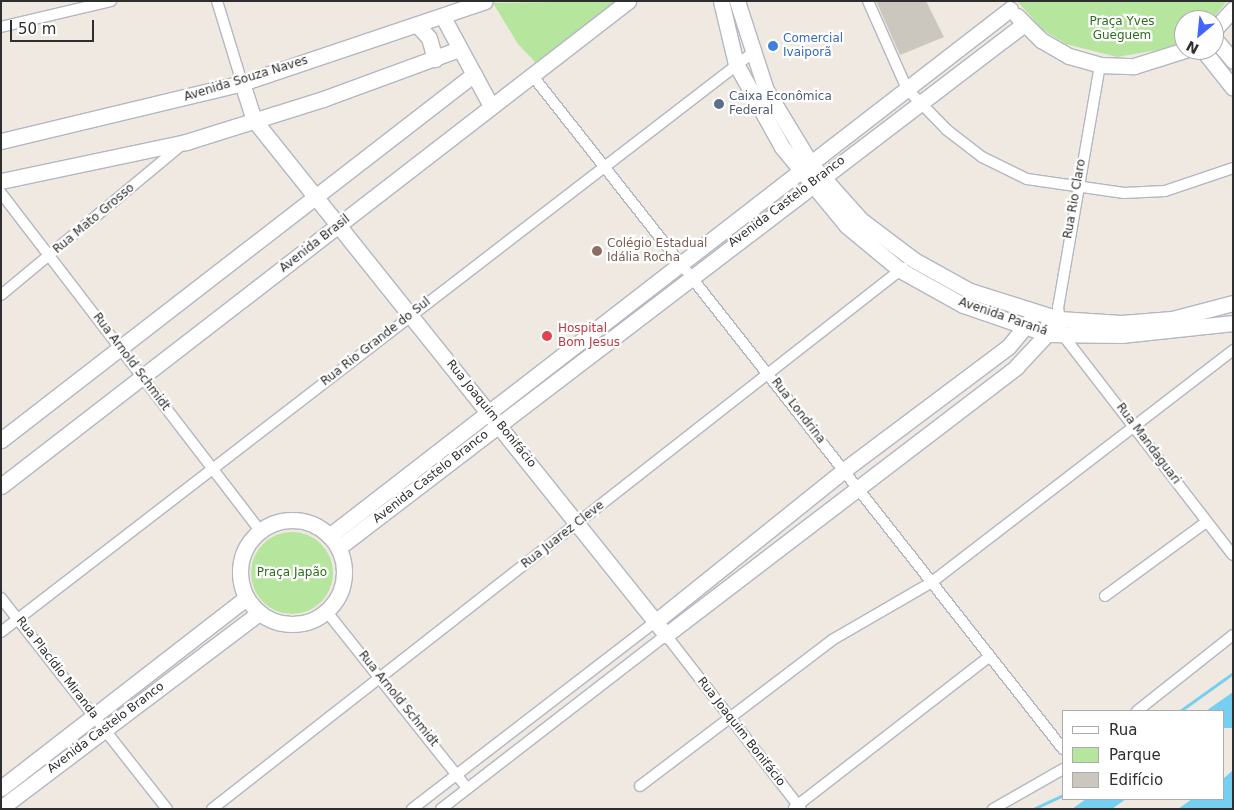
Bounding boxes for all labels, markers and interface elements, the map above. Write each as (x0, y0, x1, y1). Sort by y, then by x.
scale bar (12, 10, 96, 42)
north arrow (1174, 10, 1224, 60)
park label: Praça Yves Gueguem (1089, 15, 1155, 43)
text: 50 m (18, 20, 56, 38)
place label: Comercial Ivaiporã (783, 32, 843, 60)
text: N (1183, 38, 1201, 57)
marker: Comercial Ivaiporã (767, 40, 779, 52)
street label: Avenida Souza Naves (182, 53, 310, 105)
place label: Caixa Econômica Federal (729, 90, 832, 118)
marker: Caixa Econômica Federal (713, 98, 725, 110)
street label: Avenida Castelo Branco (726, 153, 848, 251)
street label: Rua Rio Claro (1061, 158, 1089, 240)
street label: Rua Mato Grosso (51, 181, 137, 257)
street label: Avenida Brasil (277, 212, 353, 276)
place label: Colégio Estadual Idália Rocha (607, 237, 707, 265)
marker: Colégio Estadual Idália Rocha (591, 245, 603, 257)
street label: Rua Rio Grande do Sul (318, 295, 434, 389)
street label: Avenida Paraná (957, 295, 1049, 339)
street label: Rua Arnold Schmidt (90, 310, 172, 414)
place label: Hospital Bom Jesus (558, 322, 620, 350)
marker: Hospital Bom Jesus (540, 329, 554, 343)
street label: Rua Joaquim Bonifácio (443, 357, 539, 471)
street label: Rua Londrina (768, 376, 828, 446)
street label: Rua Mandaguari (1113, 401, 1183, 487)
street label: Avenida Castelo Branco (370, 428, 492, 526)
street label: Rua Juarez Cleve (519, 498, 607, 572)
park label: Praça Japão (257, 566, 327, 580)
street label: Rua Placídio Miranda (13, 614, 101, 722)
street label: Rua Arnold Schmidt (355, 648, 441, 750)
street label: Rua Joaquim Bonifácio (694, 675, 788, 789)
street label: Avenida Castelo Branco (45, 679, 167, 777)
legend (1062, 710, 1224, 800)
text: Rua (1109, 721, 1137, 739)
text: Parque (1109, 746, 1161, 764)
text: Edifício (1109, 771, 1163, 789)

